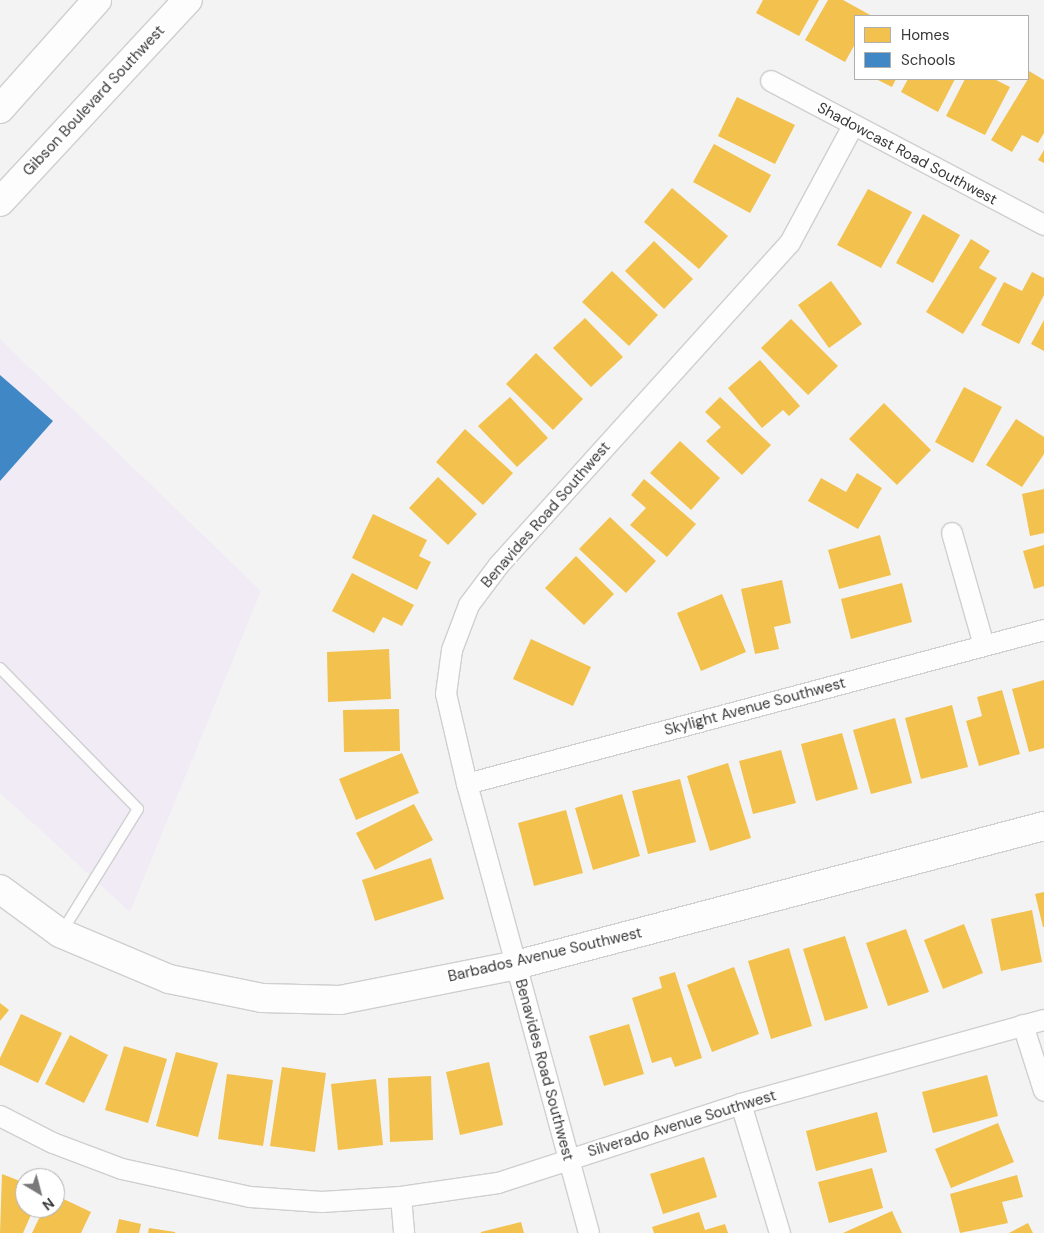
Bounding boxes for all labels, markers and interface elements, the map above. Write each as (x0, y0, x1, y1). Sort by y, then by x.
legend (854, 15, 1029, 80)
street label: Gibson Boulevard Southwest (19, 22, 169, 180)
text: Homes (901, 25, 950, 45)
text: Schools (901, 50, 956, 70)
street label: Shadowcast Road Southwest (814, 99, 1000, 209)
street label: Benavides Road Southwest (478, 438, 614, 592)
street label: Skylight Avenue Southwest (662, 674, 848, 740)
street label: Barbados Avenue Southwest (446, 924, 644, 986)
street label: Benavides Road Southwest (511, 977, 577, 1163)
street label: Silverado Avenue Southwest (586, 1087, 778, 1161)
north arrow (15, 1168, 65, 1218)
text: N (39, 1194, 58, 1214)

